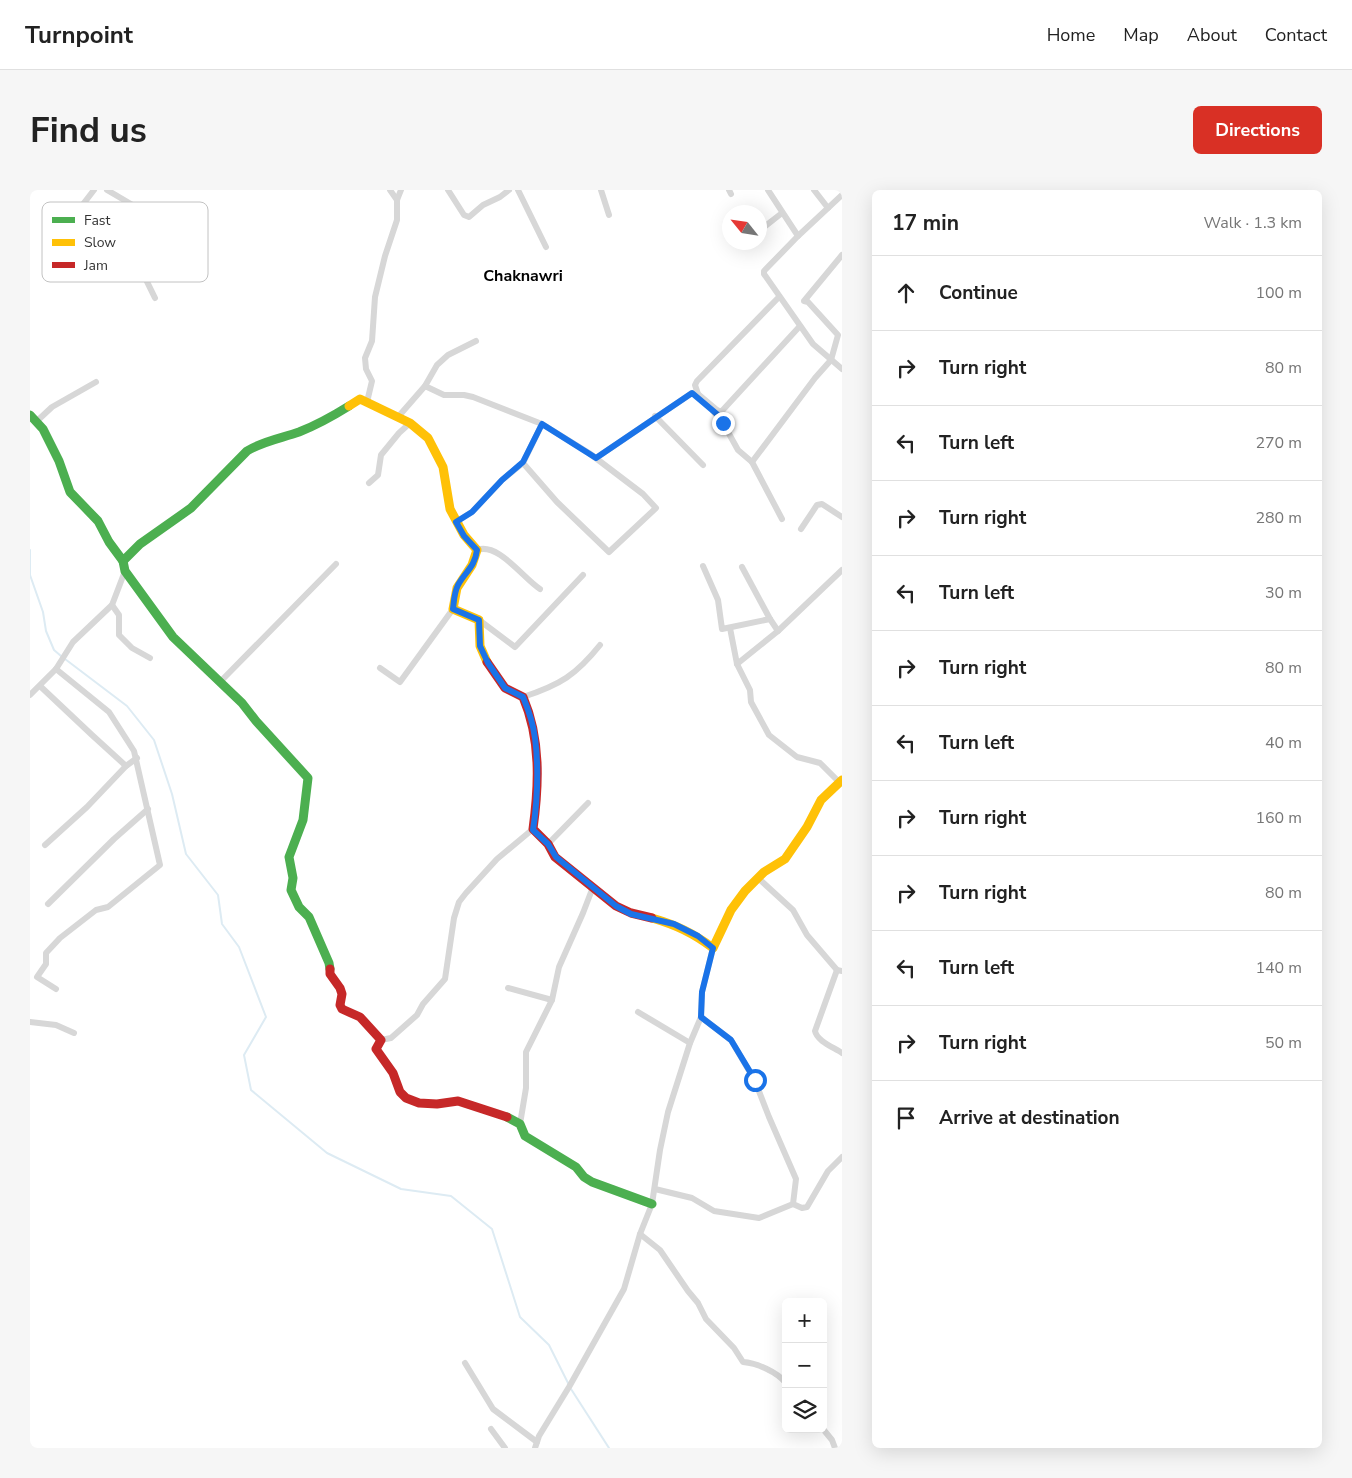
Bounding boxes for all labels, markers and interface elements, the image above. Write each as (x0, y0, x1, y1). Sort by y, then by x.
text: Turnpoint (25, 19, 133, 51)
text: Home (1047, 23, 1095, 47)
text: Map (1123, 23, 1159, 47)
text: About (1187, 23, 1237, 47)
text: Contact (1265, 23, 1327, 47)
button: Directions (1193, 106, 1322, 154)
text: Find us (30, 107, 147, 154)
legend (42, 202, 208, 282)
north arrow (722, 205, 767, 250)
text: 17 min (892, 209, 959, 237)
text: Fast (84, 211, 110, 230)
text: Walk · 1.3 km (1204, 212, 1302, 234)
text: Slow (84, 233, 116, 252)
text: Jam (83, 256, 108, 275)
district label: Chaknawri (483, 265, 563, 287)
icon: ahead (892, 279, 920, 307)
text: Continue (939, 280, 1018, 306)
text: 100 m (1255, 282, 1302, 304)
icon: right (892, 354, 920, 382)
text: Turn right (939, 355, 1026, 381)
text: 80 m (1265, 357, 1302, 379)
route end (712, 412, 735, 435)
icon: left (892, 429, 920, 457)
text: Turn left (939, 430, 1014, 456)
text: 270 m (1255, 432, 1302, 454)
icon: right (892, 504, 920, 532)
text: Turn right (939, 505, 1026, 531)
text: 280 m (1255, 507, 1302, 529)
icon: left (892, 579, 920, 607)
text: Turn left (939, 580, 1014, 606)
text: 30 m (1265, 582, 1302, 604)
icon: right (892, 654, 920, 682)
text: Turn right (939, 655, 1026, 681)
text: 80 m (1265, 657, 1302, 679)
icon: left (892, 729, 920, 757)
text: Turn left (939, 730, 1014, 756)
text: 40 m (1265, 732, 1302, 754)
icon: right (892, 804, 920, 832)
text: Turn right (939, 805, 1026, 831)
text: 160 m (1255, 807, 1302, 829)
icon: right (892, 879, 920, 907)
text: Turn right (939, 880, 1026, 906)
text: 80 m (1265, 882, 1302, 904)
icon: left (892, 954, 920, 982)
text: Turn left (939, 955, 1014, 981)
text: 140 m (1255, 957, 1302, 979)
icon: right (892, 1029, 920, 1057)
text: Turn right (939, 1030, 1026, 1056)
text: 50 m (1265, 1032, 1302, 1054)
route start (744, 1069, 767, 1092)
icon: arrive (892, 1104, 920, 1132)
text: Arrive at destination (939, 1105, 1120, 1131)
map controls (782, 1298, 827, 1433)
button: + (782, 1298, 827, 1343)
button: − (782, 1343, 827, 1388)
button: layers (782, 1388, 827, 1433)

